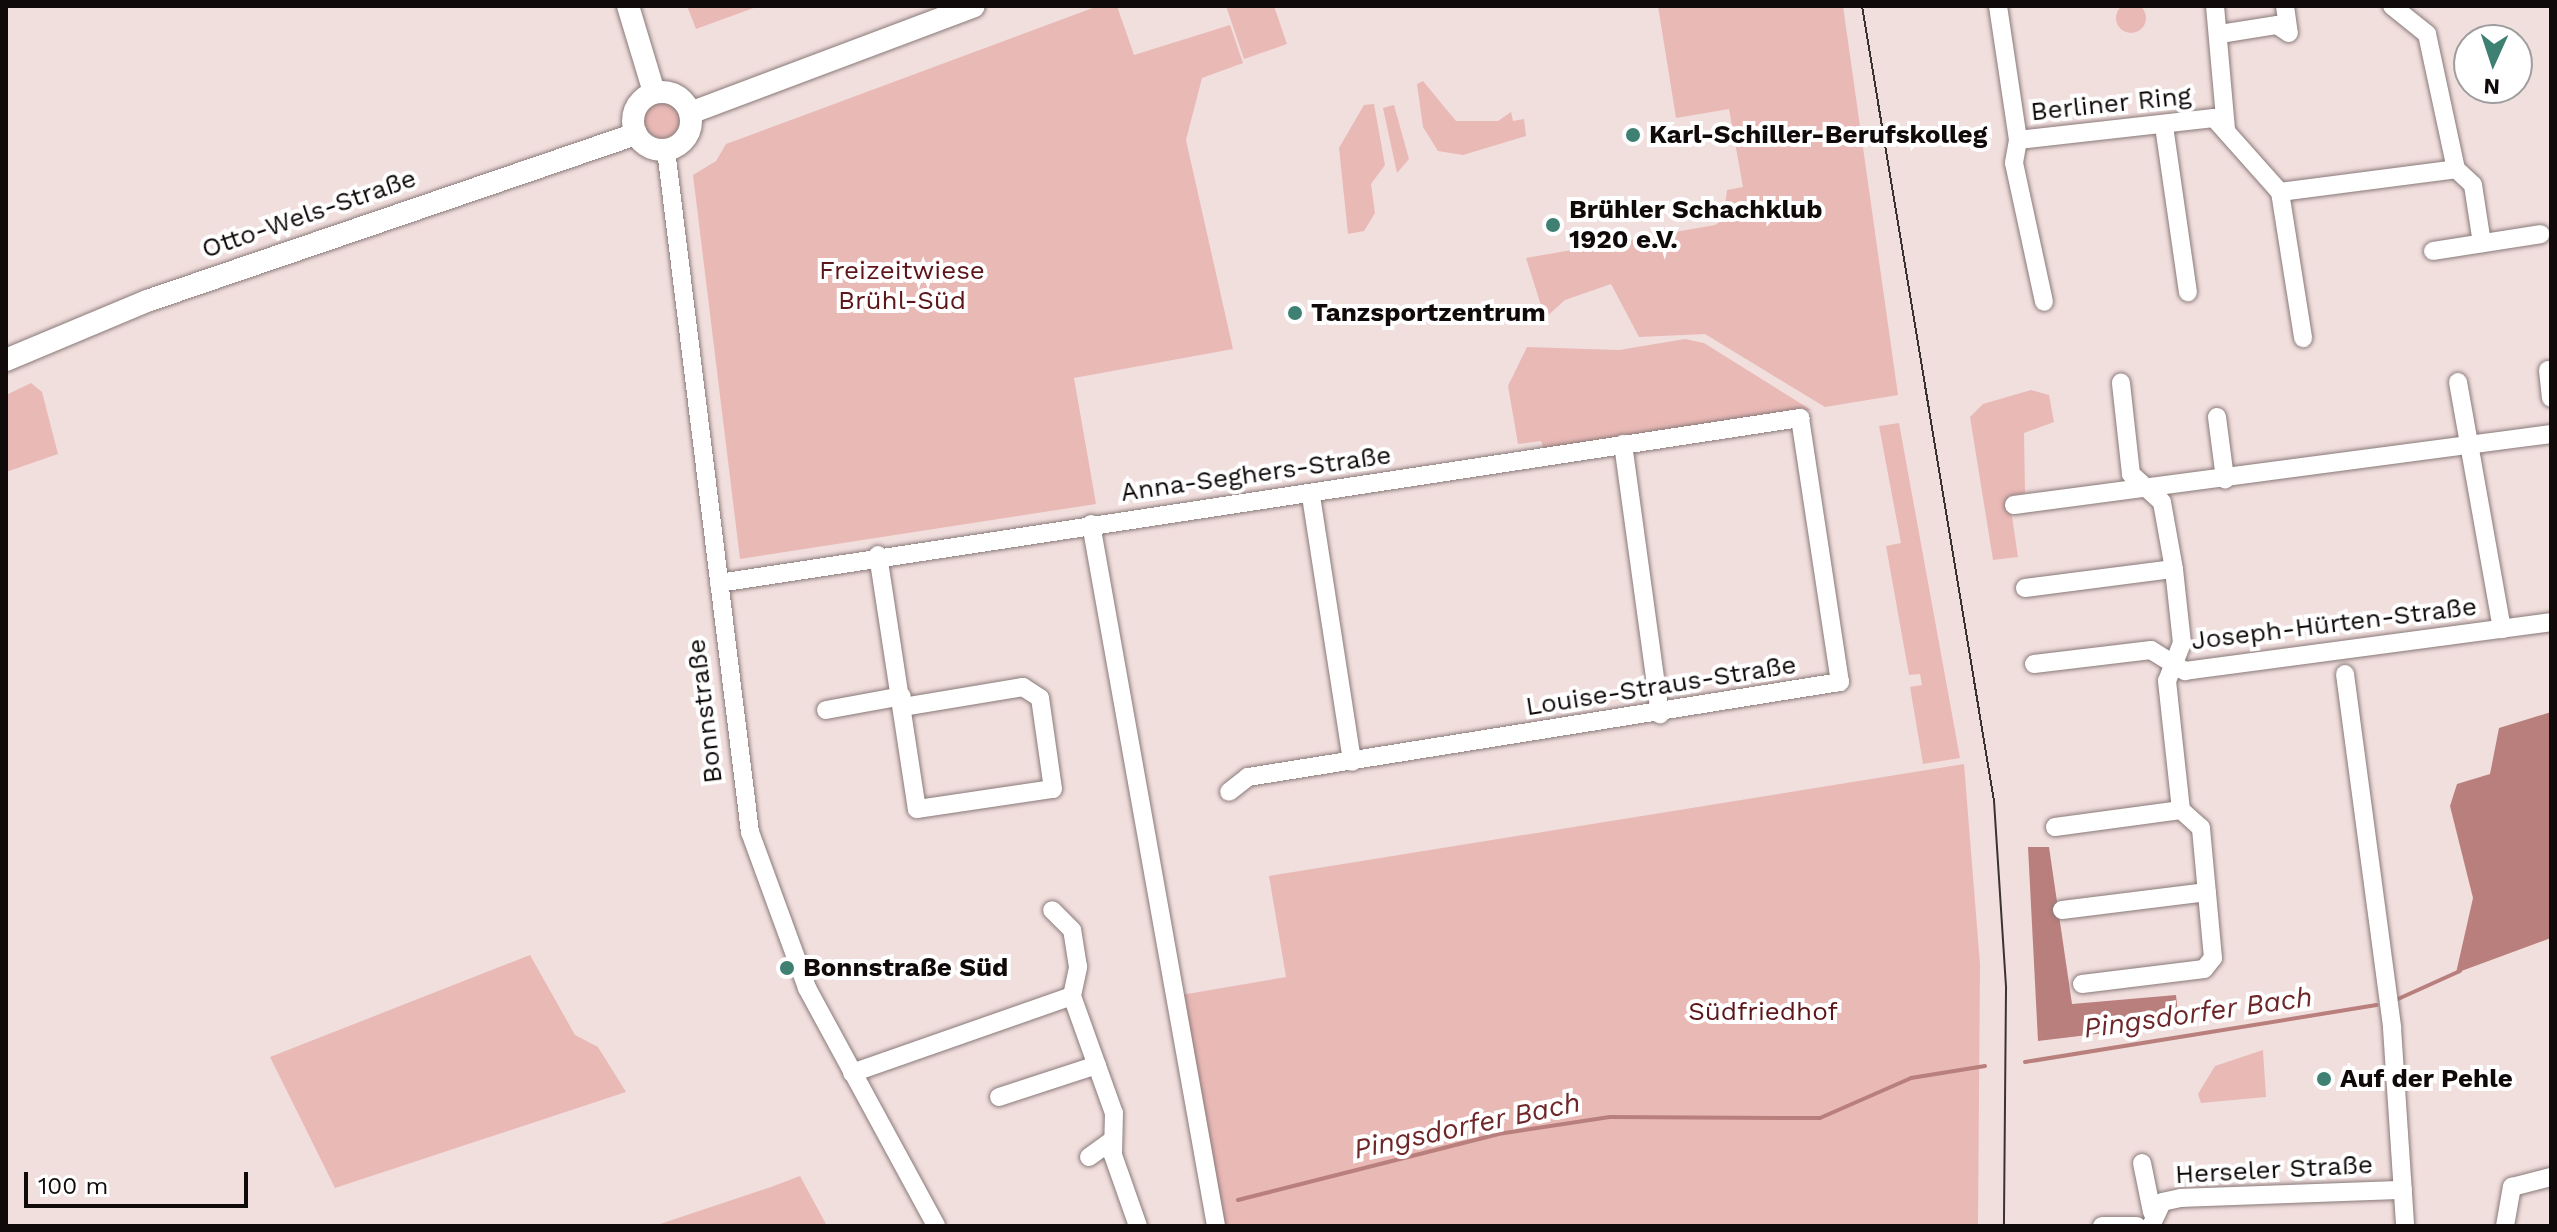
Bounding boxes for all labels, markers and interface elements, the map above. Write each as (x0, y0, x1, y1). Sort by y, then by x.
north arrow (2453, 24, 2533, 104)
text: N (2483, 74, 2501, 99)
street label: Berliner Ring (2029, 80, 2193, 128)
place label: Karl-Schiller-Berufskolleg (1649, 119, 1987, 151)
marker: Karl-Schiller-Berufskolleg (1624, 126, 1642, 144)
street label: Otto-Wels-Straße (198, 163, 420, 265)
place label: Brühler Schachklub 1920 e.V. (1569, 194, 1823, 256)
marker: Brühler Schachklub 1920 e.V. (1544, 216, 1562, 234)
park label: Freizeitwiese Brühl-Süd (819, 255, 985, 316)
place label: Tanzsportzentrum (1311, 297, 1546, 329)
marker: Tanzsportzentrum (1286, 304, 1304, 322)
street label: Anna-Seghers-Straße (1119, 440, 1393, 508)
street label: Joseph-Hürten-Straße (2189, 591, 2479, 657)
street label: Bonnstraße (681, 637, 729, 785)
street label: Louise-Straus-Straße (1523, 649, 1799, 723)
place label: Bonnstraße Süd (803, 952, 1008, 984)
marker: Bonnstraße Süd (778, 959, 796, 977)
water label: Pingsdorfer Bach (2081, 980, 2315, 1046)
park label: Südfriedhof (1688, 996, 1838, 1028)
place label: Auf der Pehle (2340, 1063, 2513, 1095)
marker: Auf der Pehle (2315, 1070, 2333, 1088)
water label: Pingsdorfer Bach (1350, 1086, 1584, 1166)
street label: Herseler Straße (2174, 1149, 2374, 1191)
scale bar (28, 1156, 252, 1206)
text: 100 m (38, 1172, 108, 1200)

